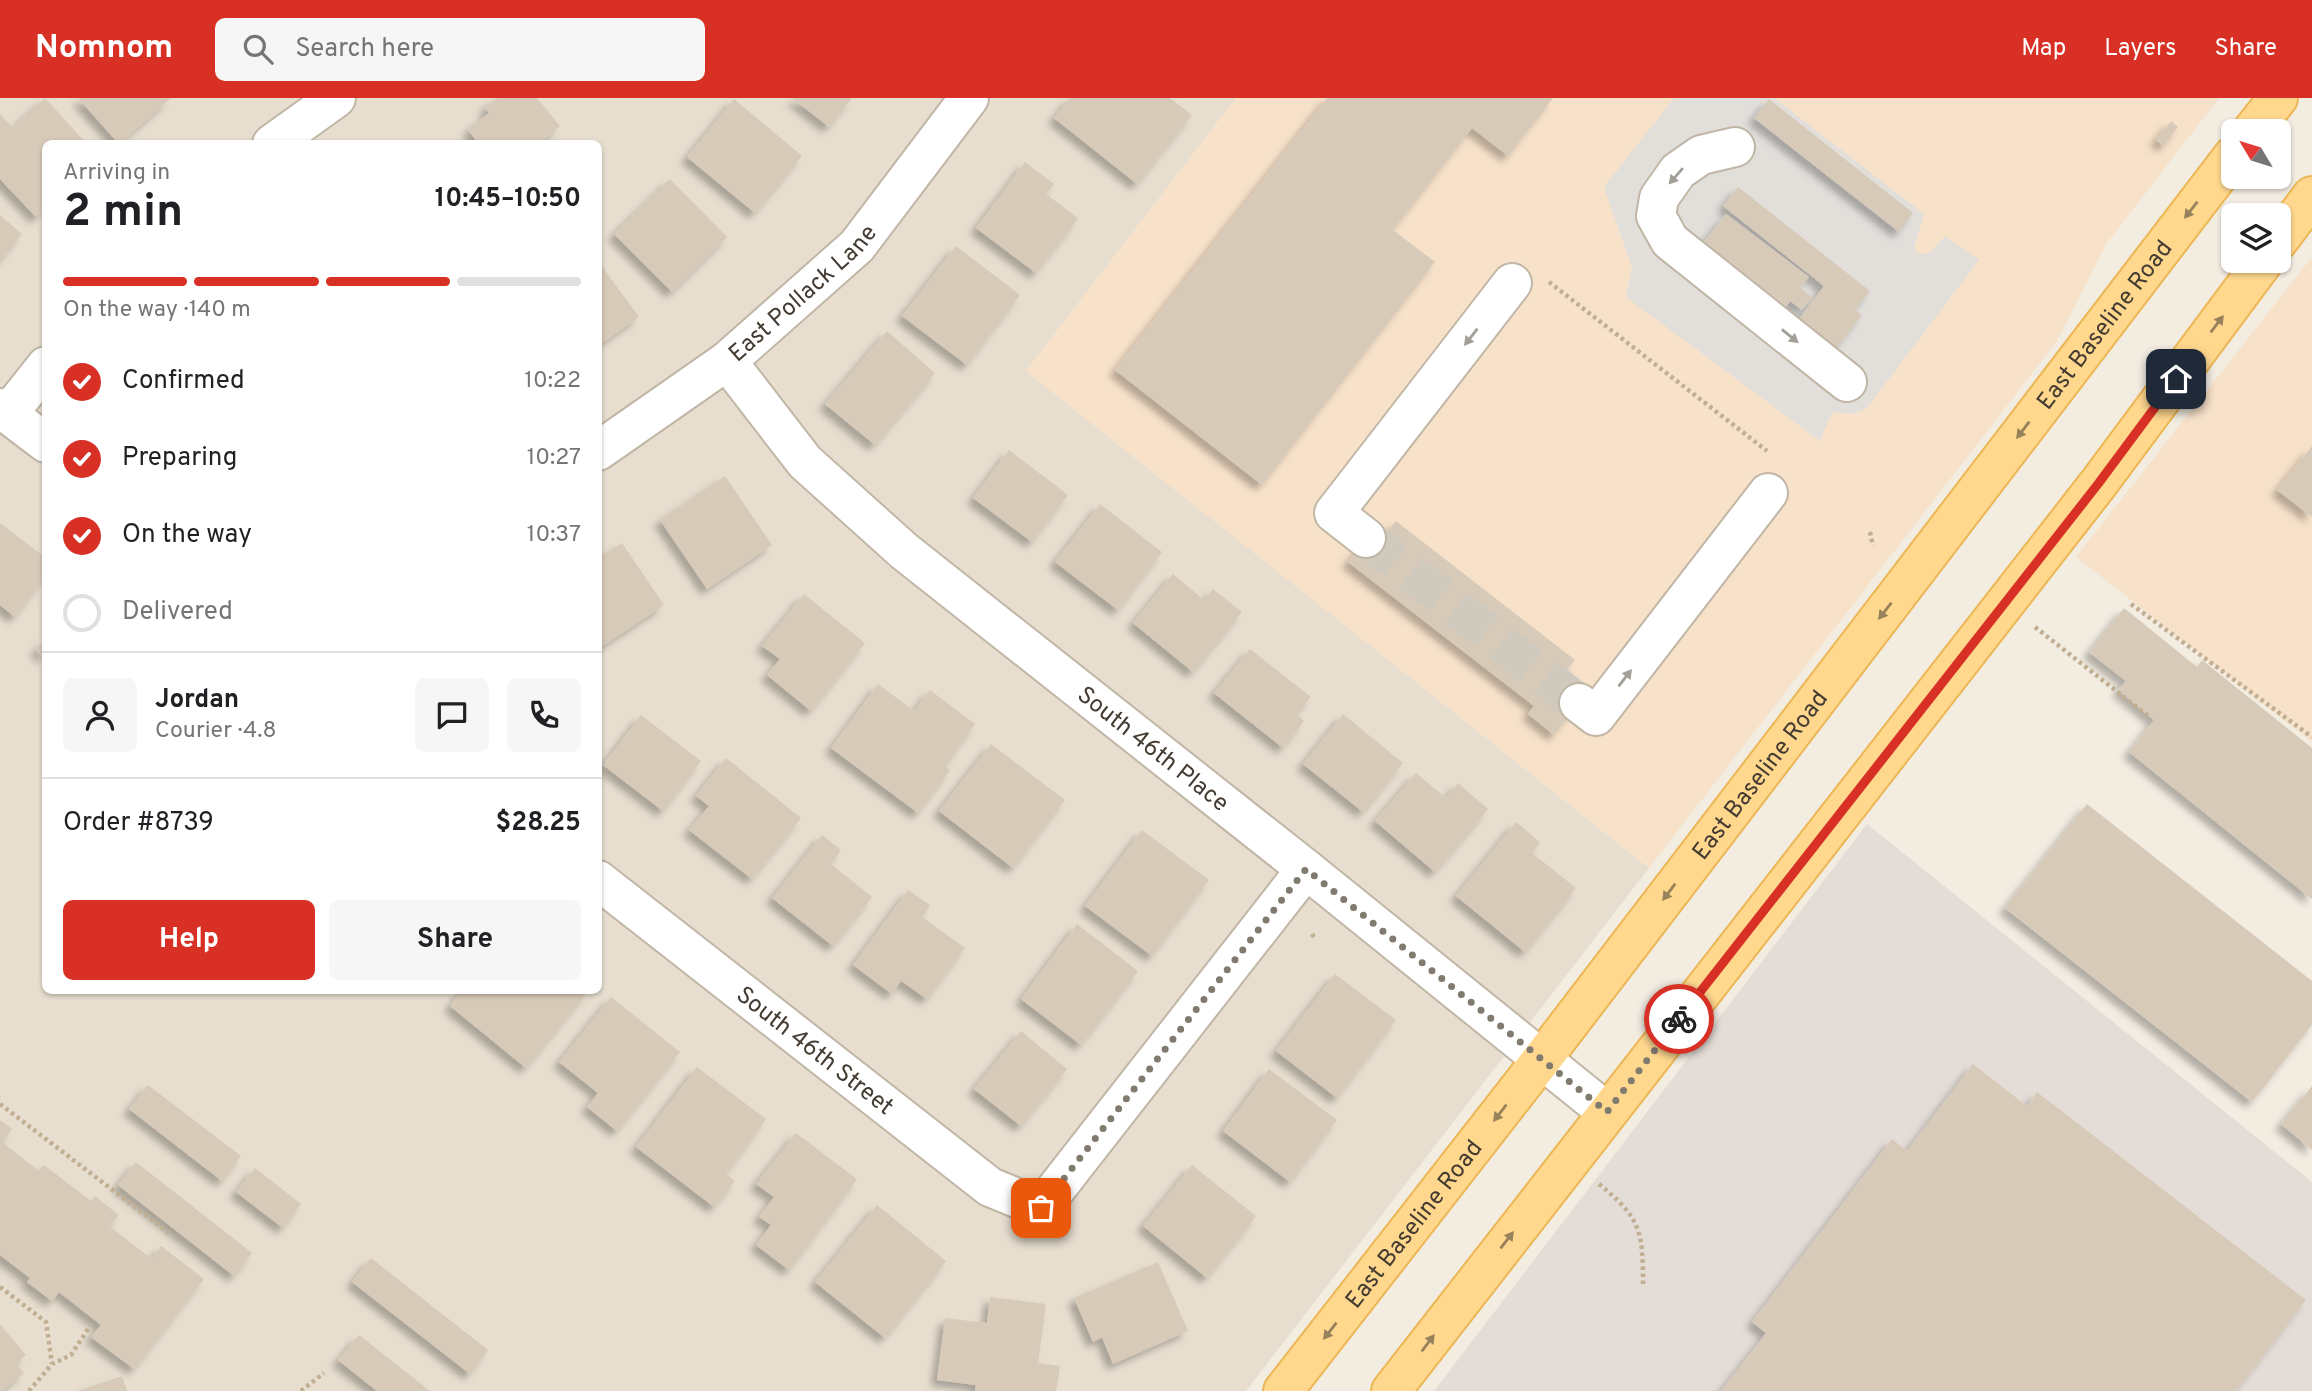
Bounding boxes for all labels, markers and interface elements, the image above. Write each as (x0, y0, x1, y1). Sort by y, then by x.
search box (215, 18, 705, 81)
text: Nomnom (35, 28, 173, 70)
icon: search (239, 30, 277, 68)
text: Search here (295, 33, 434, 66)
text: Map (2021, 34, 2066, 64)
text: Layers (2104, 34, 2176, 64)
text: Share (2214, 34, 2277, 64)
north arrow (2221, 119, 2291, 189)
map controls (2221, 119, 2291, 273)
text: Arriving in (63, 159, 170, 188)
one-way arrow (1668, 167, 1684, 185)
text: 10:45–10:50 (435, 183, 581, 216)
text: 2 min (63, 184, 183, 243)
one-way arrow (2184, 201, 2199, 219)
button: layers (2221, 203, 2291, 273)
street label: East Pollack Lane (723, 220, 885, 369)
street label: East Baseline Road (2031, 235, 2180, 416)
text: On the way · 140 m (63, 296, 251, 325)
one-way arrow (2210, 315, 2224, 333)
one-way arrow (1463, 327, 1478, 345)
one-way arrow (1781, 328, 1798, 343)
pin (2146, 349, 2206, 409)
icon: home (2157, 360, 2195, 398)
icon: check (63, 363, 101, 401)
text: Confirmed (122, 365, 245, 398)
text: 10:22 (524, 367, 581, 396)
one-way arrow (2017, 421, 2031, 439)
icon: check (63, 440, 101, 478)
text: Preparing (122, 442, 237, 475)
text: 10:27 (527, 444, 581, 473)
icon: check (63, 517, 101, 555)
text: On the way (122, 519, 252, 552)
text: 10:37 (527, 521, 581, 550)
text: Delivered (122, 596, 233, 629)
one-way arrow (1878, 601, 1893, 619)
one-way arrow (1617, 669, 1631, 687)
button: person (63, 678, 137, 752)
button: chat (415, 678, 489, 752)
button: phone (507, 678, 581, 752)
street label: South 46th Place (1070, 681, 1234, 819)
text: Jordan (155, 684, 239, 717)
street label: East Baseline Road (1687, 685, 1835, 867)
text: Courier · 4.8 (155, 717, 276, 746)
text: Order #8739 (63, 807, 214, 840)
text: $28.25 (496, 807, 581, 840)
one-way arrow (1663, 883, 1677, 901)
button: Help (63, 900, 315, 980)
button: Share (329, 900, 581, 980)
street label: South 46th Street (729, 981, 899, 1123)
courier (1644, 984, 1714, 1054)
icon: bike (1660, 1000, 1698, 1038)
one-way arrow (1494, 1104, 1508, 1122)
street label: East Baseline Road (1340, 1135, 1490, 1315)
pin (1011, 1178, 1071, 1238)
icon: bag (1022, 1189, 1060, 1227)
one-way arrow (1499, 1232, 1514, 1250)
one-way arrow (1322, 1321, 1337, 1339)
one-way arrow (1421, 1334, 1436, 1352)

